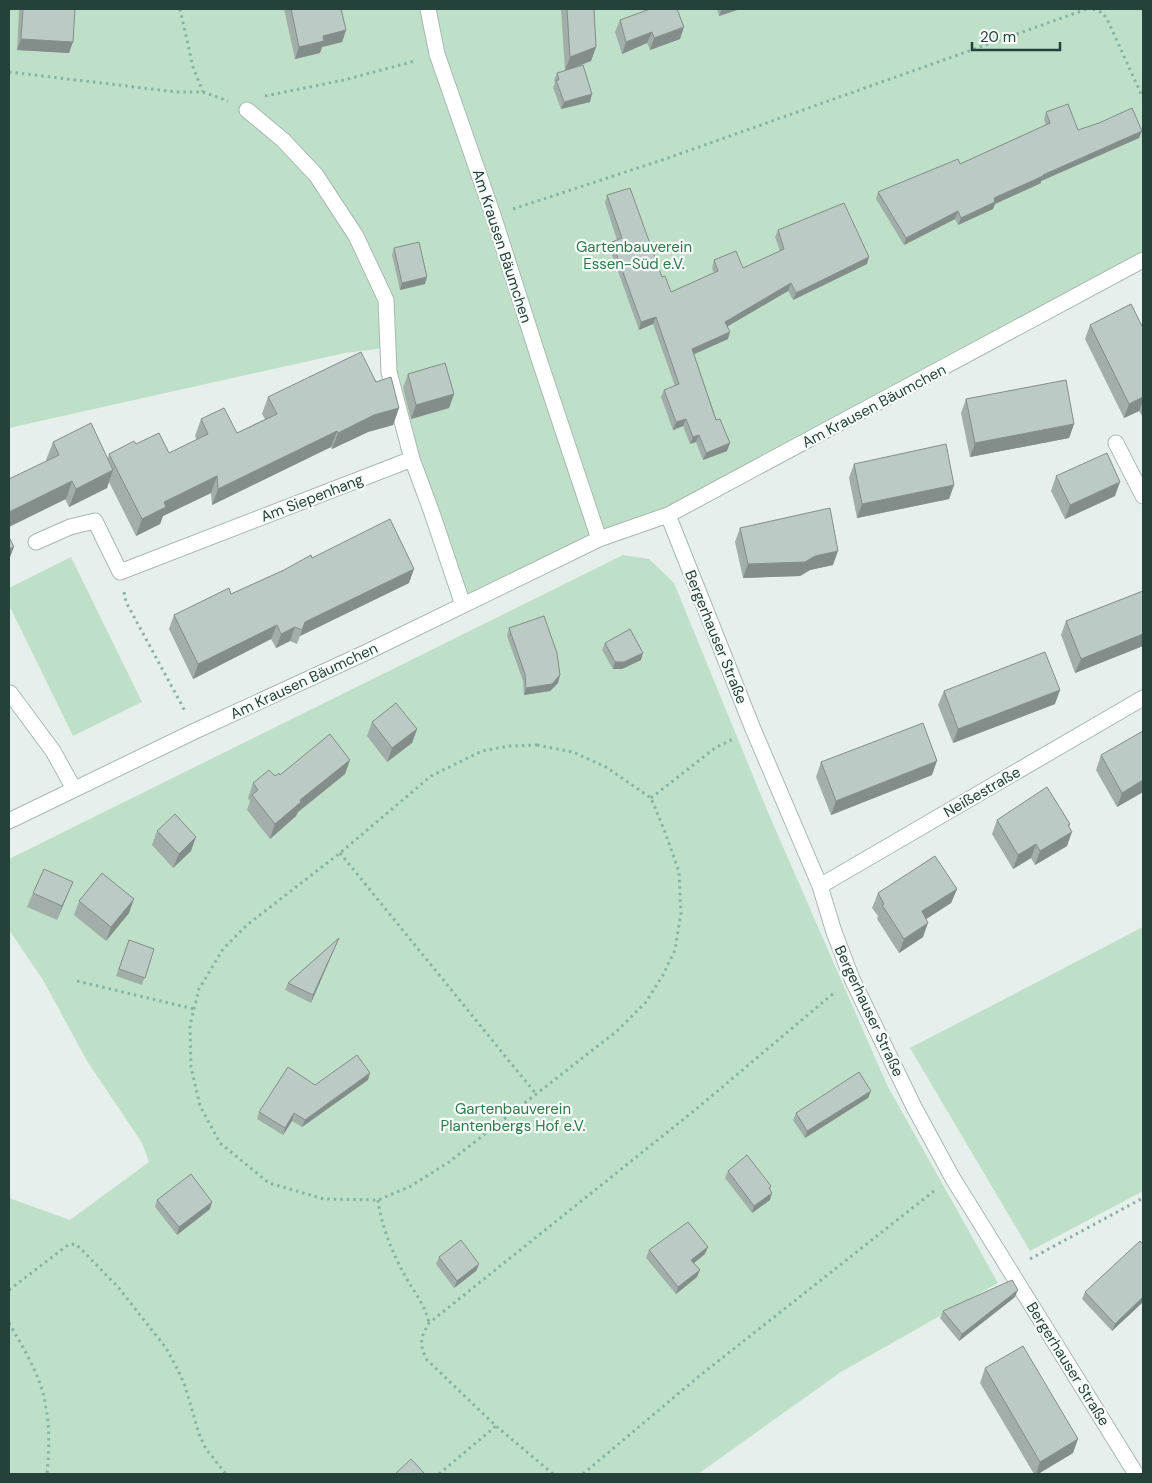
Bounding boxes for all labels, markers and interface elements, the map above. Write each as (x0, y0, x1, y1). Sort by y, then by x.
scale bar (972, 20, 1060, 52)
text: 20 m (980, 27, 1016, 47)
street label: Am Krausen Bäumchen (468, 167, 536, 325)
park label: Gartenbauverein Essen-Süd e.V. (576, 237, 692, 274)
street label: Am Krausen Bäumchen (798, 359, 950, 453)
street label: Am Siepenhang (258, 469, 366, 527)
street label: Bergerhauser Straße (680, 567, 752, 707)
street label: Am Krausen Bäumchen (227, 638, 381, 724)
street label: Neißestraße (940, 762, 1024, 822)
street label: Bergerhauser Straße (830, 942, 908, 1080)
park label: Gartenbauverein Plantenbergs Hof e.V. (440, 1099, 586, 1136)
street label: Bergerhauser Straße (1022, 1298, 1114, 1430)

